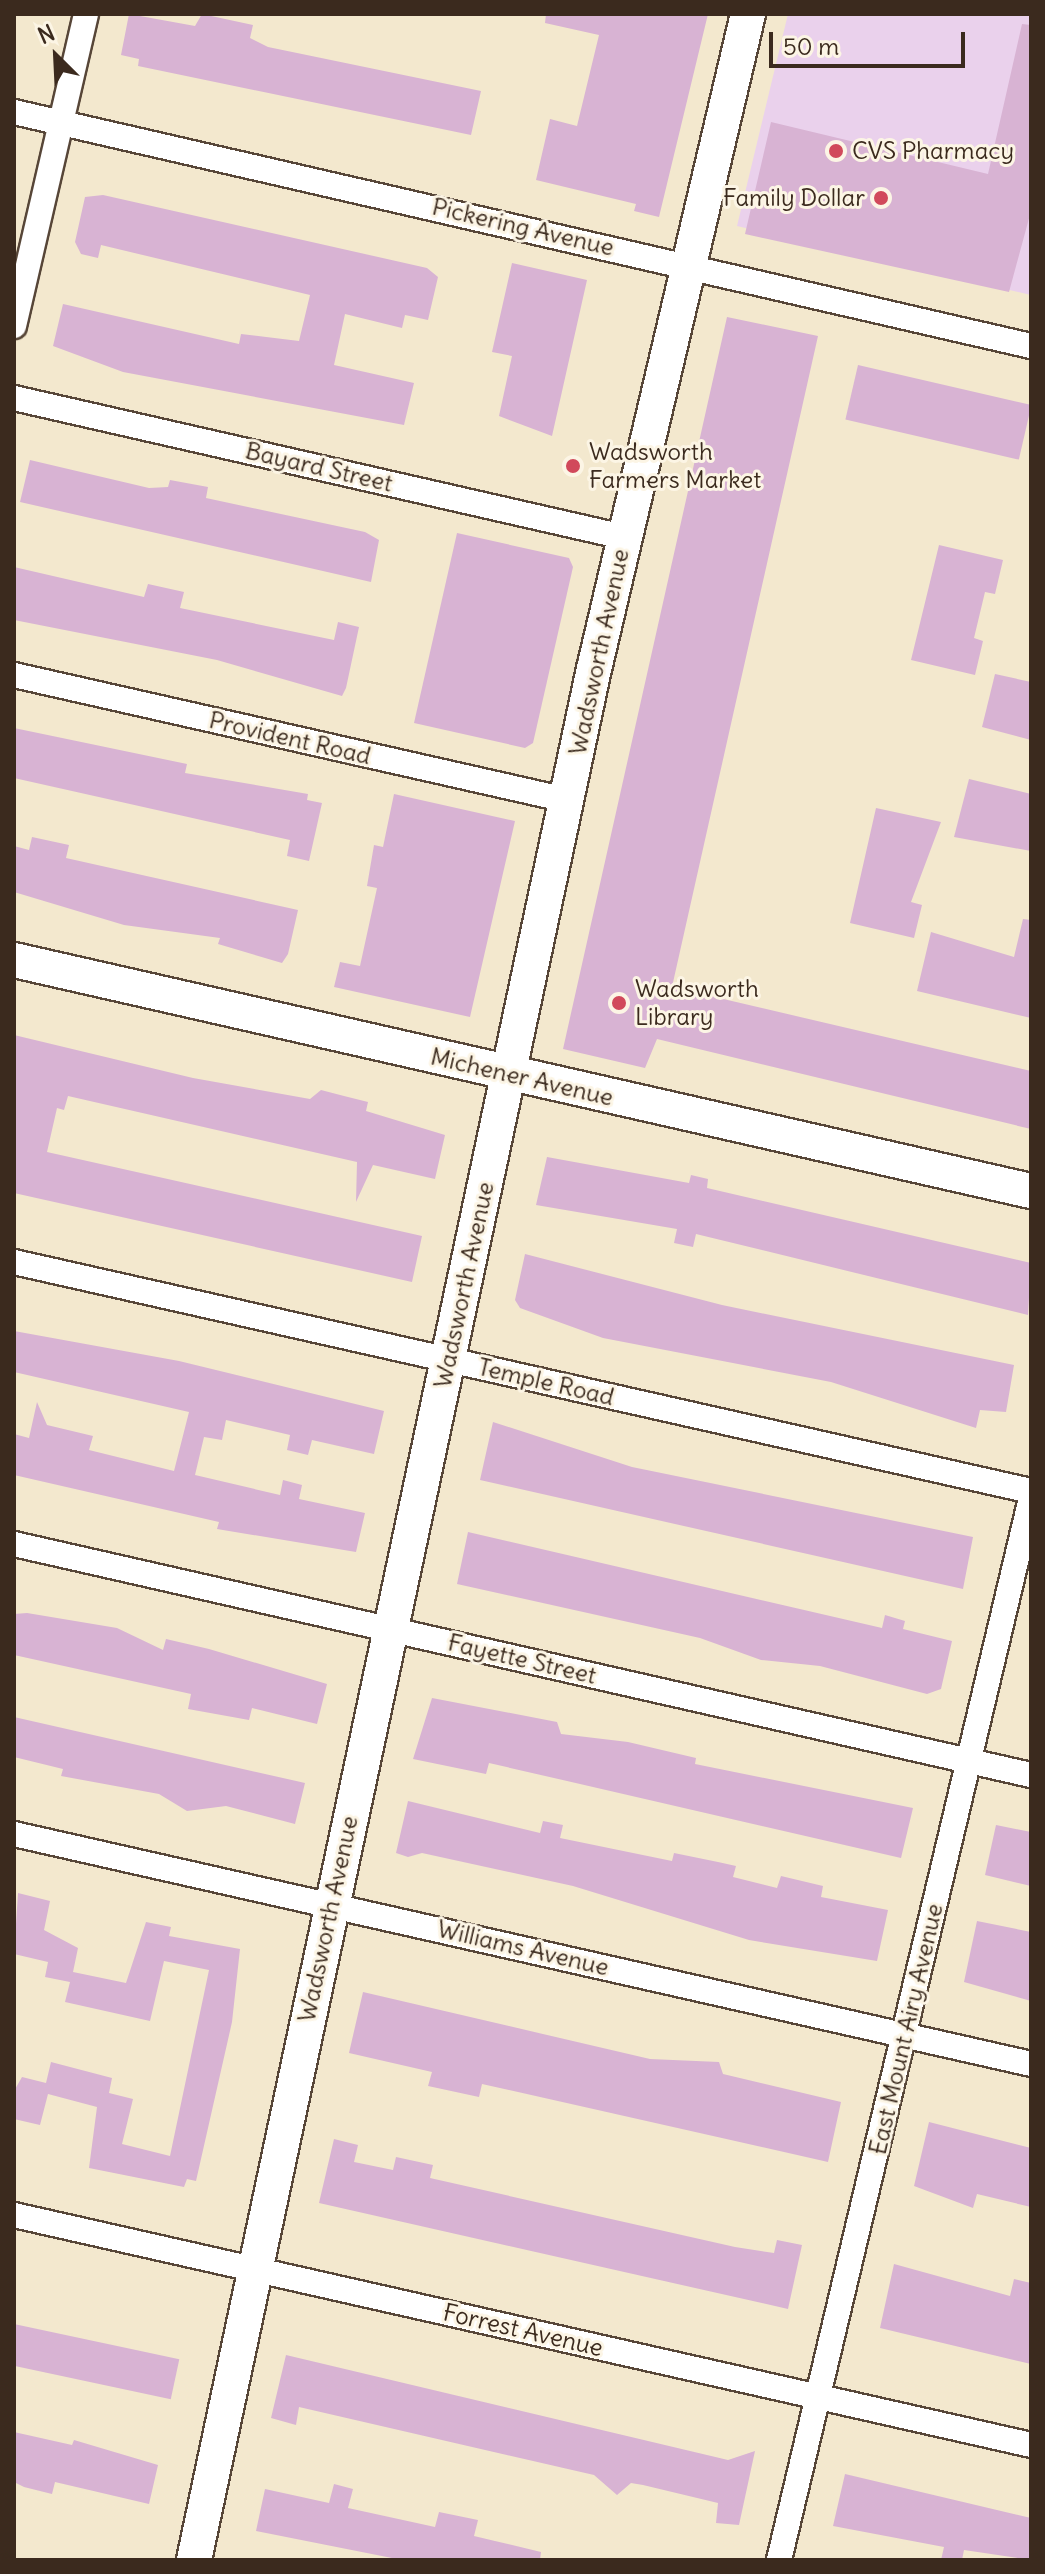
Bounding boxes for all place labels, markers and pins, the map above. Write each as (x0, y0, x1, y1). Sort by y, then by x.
place label: CVS Pharmacy (852, 137, 1014, 165)
marker: CVS Pharmacy (827, 142, 845, 160)
place label: Family Dollar (723, 184, 865, 212)
marker: Family Dollar (872, 189, 890, 207)
place label: Wadsworth Farmers Market (589, 438, 761, 494)
marker: Wadsworth Farmers Market (564, 457, 582, 475)
place label: Wadsworth Library (635, 975, 759, 1031)
marker: Wadsworth Library (610, 994, 628, 1012)

